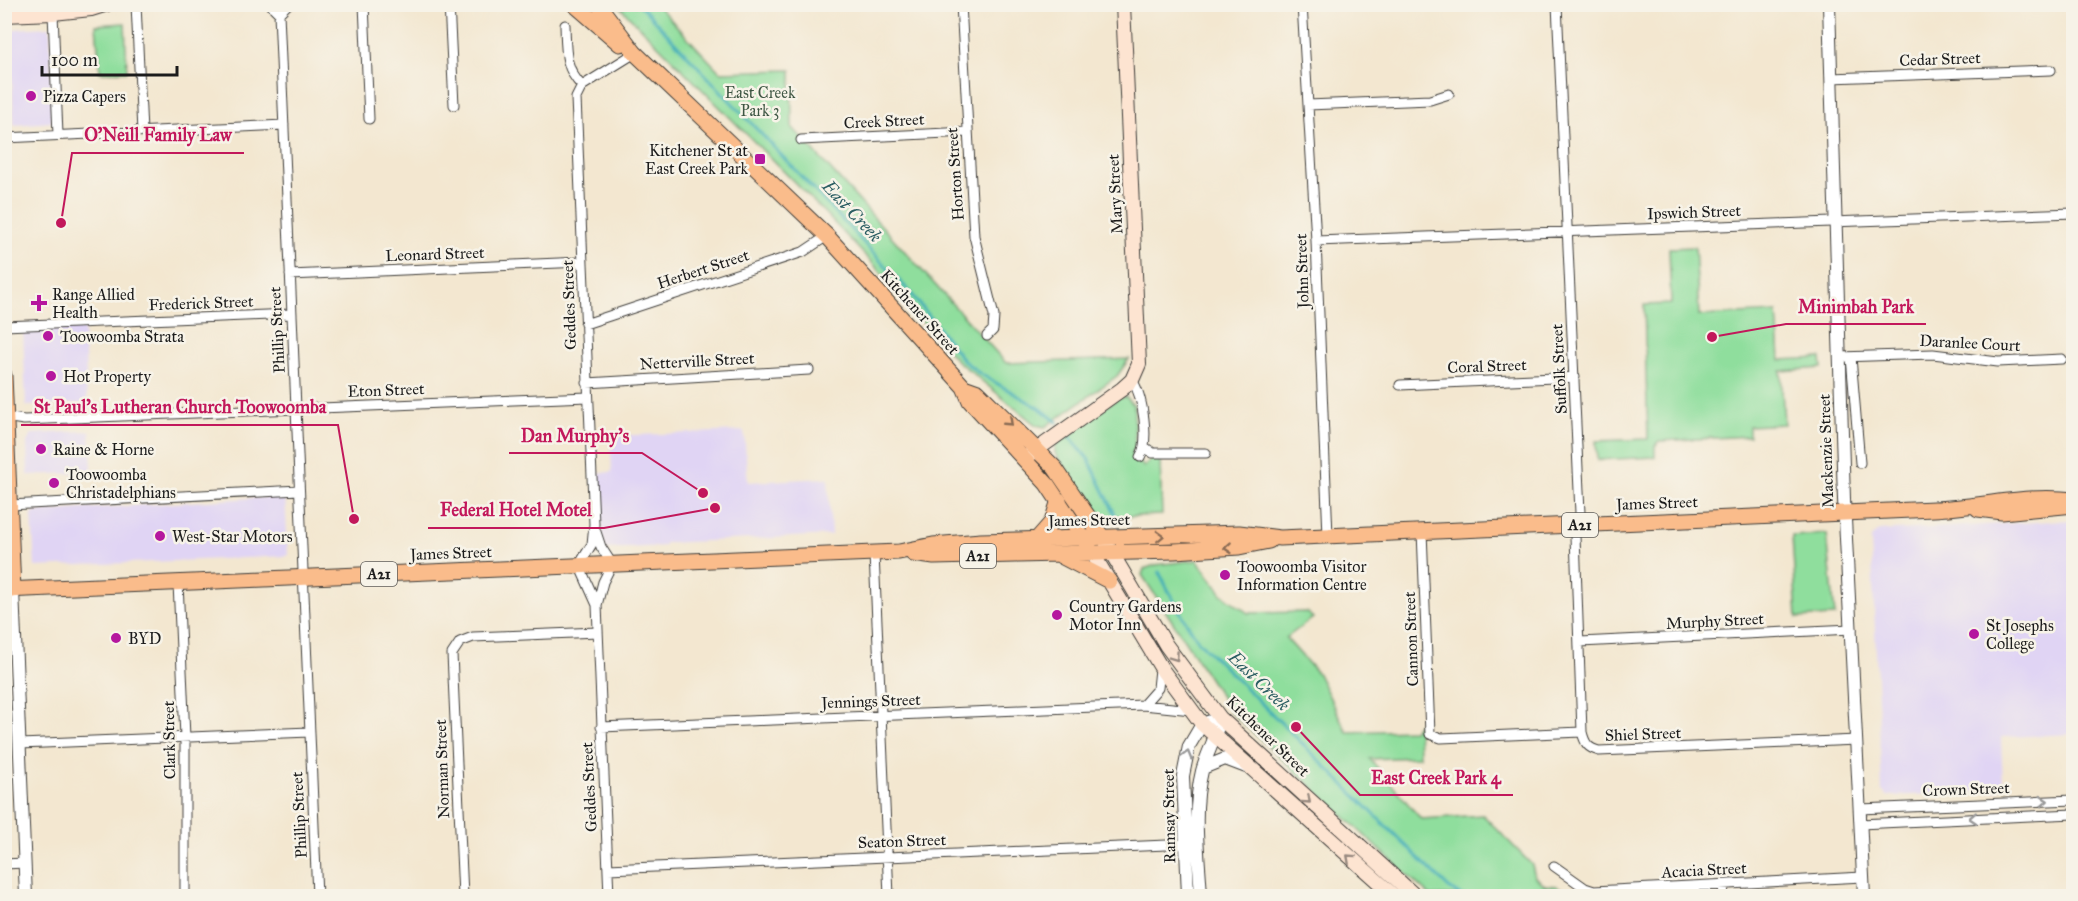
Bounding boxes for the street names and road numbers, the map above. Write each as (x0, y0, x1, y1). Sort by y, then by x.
street label: Cedar Street (1899, 48, 1981, 70)
street label: Creek Street (843, 109, 925, 133)
street label: Horton Street (942, 126, 968, 221)
street label: Mary Street (1103, 153, 1127, 234)
street label: Ipswich Street (1647, 201, 1742, 223)
street label: John Street (1291, 233, 1314, 311)
street label: Leonard Street (385, 243, 485, 265)
street label: Herbert Street (655, 245, 752, 293)
street label: Geddes Street (558, 259, 580, 350)
street label: Kitchener Street (877, 265, 963, 359)
street label: Phillip Street (265, 286, 289, 374)
street label: Frederick Street (148, 292, 254, 314)
street label: Suffolk Street (1547, 323, 1571, 415)
street label: Daranlee Court (1919, 331, 2021, 355)
street label: Netterville Street (639, 348, 755, 373)
street label: Coral Street (1447, 355, 1527, 377)
street label: Eton Street (347, 379, 425, 401)
street label: Mackenzie Street (1815, 393, 1837, 508)
street label: James Street (1614, 492, 1699, 515)
street label: James Street (1046, 510, 1130, 531)
road number: A21 (1562, 513, 1598, 537)
street label: James Street (408, 542, 493, 565)
road number: A21 (960, 544, 996, 568)
road number: A21 (361, 562, 397, 586)
street label: Cannon Street (1400, 591, 1422, 687)
street label: Murphy Street (1666, 609, 1765, 633)
street label: Jennings Street (819, 690, 922, 713)
street label: Kitchener Street (1223, 692, 1314, 781)
street label: Clark Street (159, 700, 179, 779)
street label: Norman Street (431, 719, 453, 819)
street label: Shiel Street (1604, 723, 1682, 745)
street label: Geddes Street (577, 741, 601, 832)
street label: Ramsay Street (1159, 768, 1179, 863)
street label: Phillip Street (287, 771, 311, 859)
street label: Crown Street (1922, 778, 2010, 800)
street label: Seaton Street (858, 830, 947, 852)
street label: Acacia Street (1660, 858, 1747, 882)

